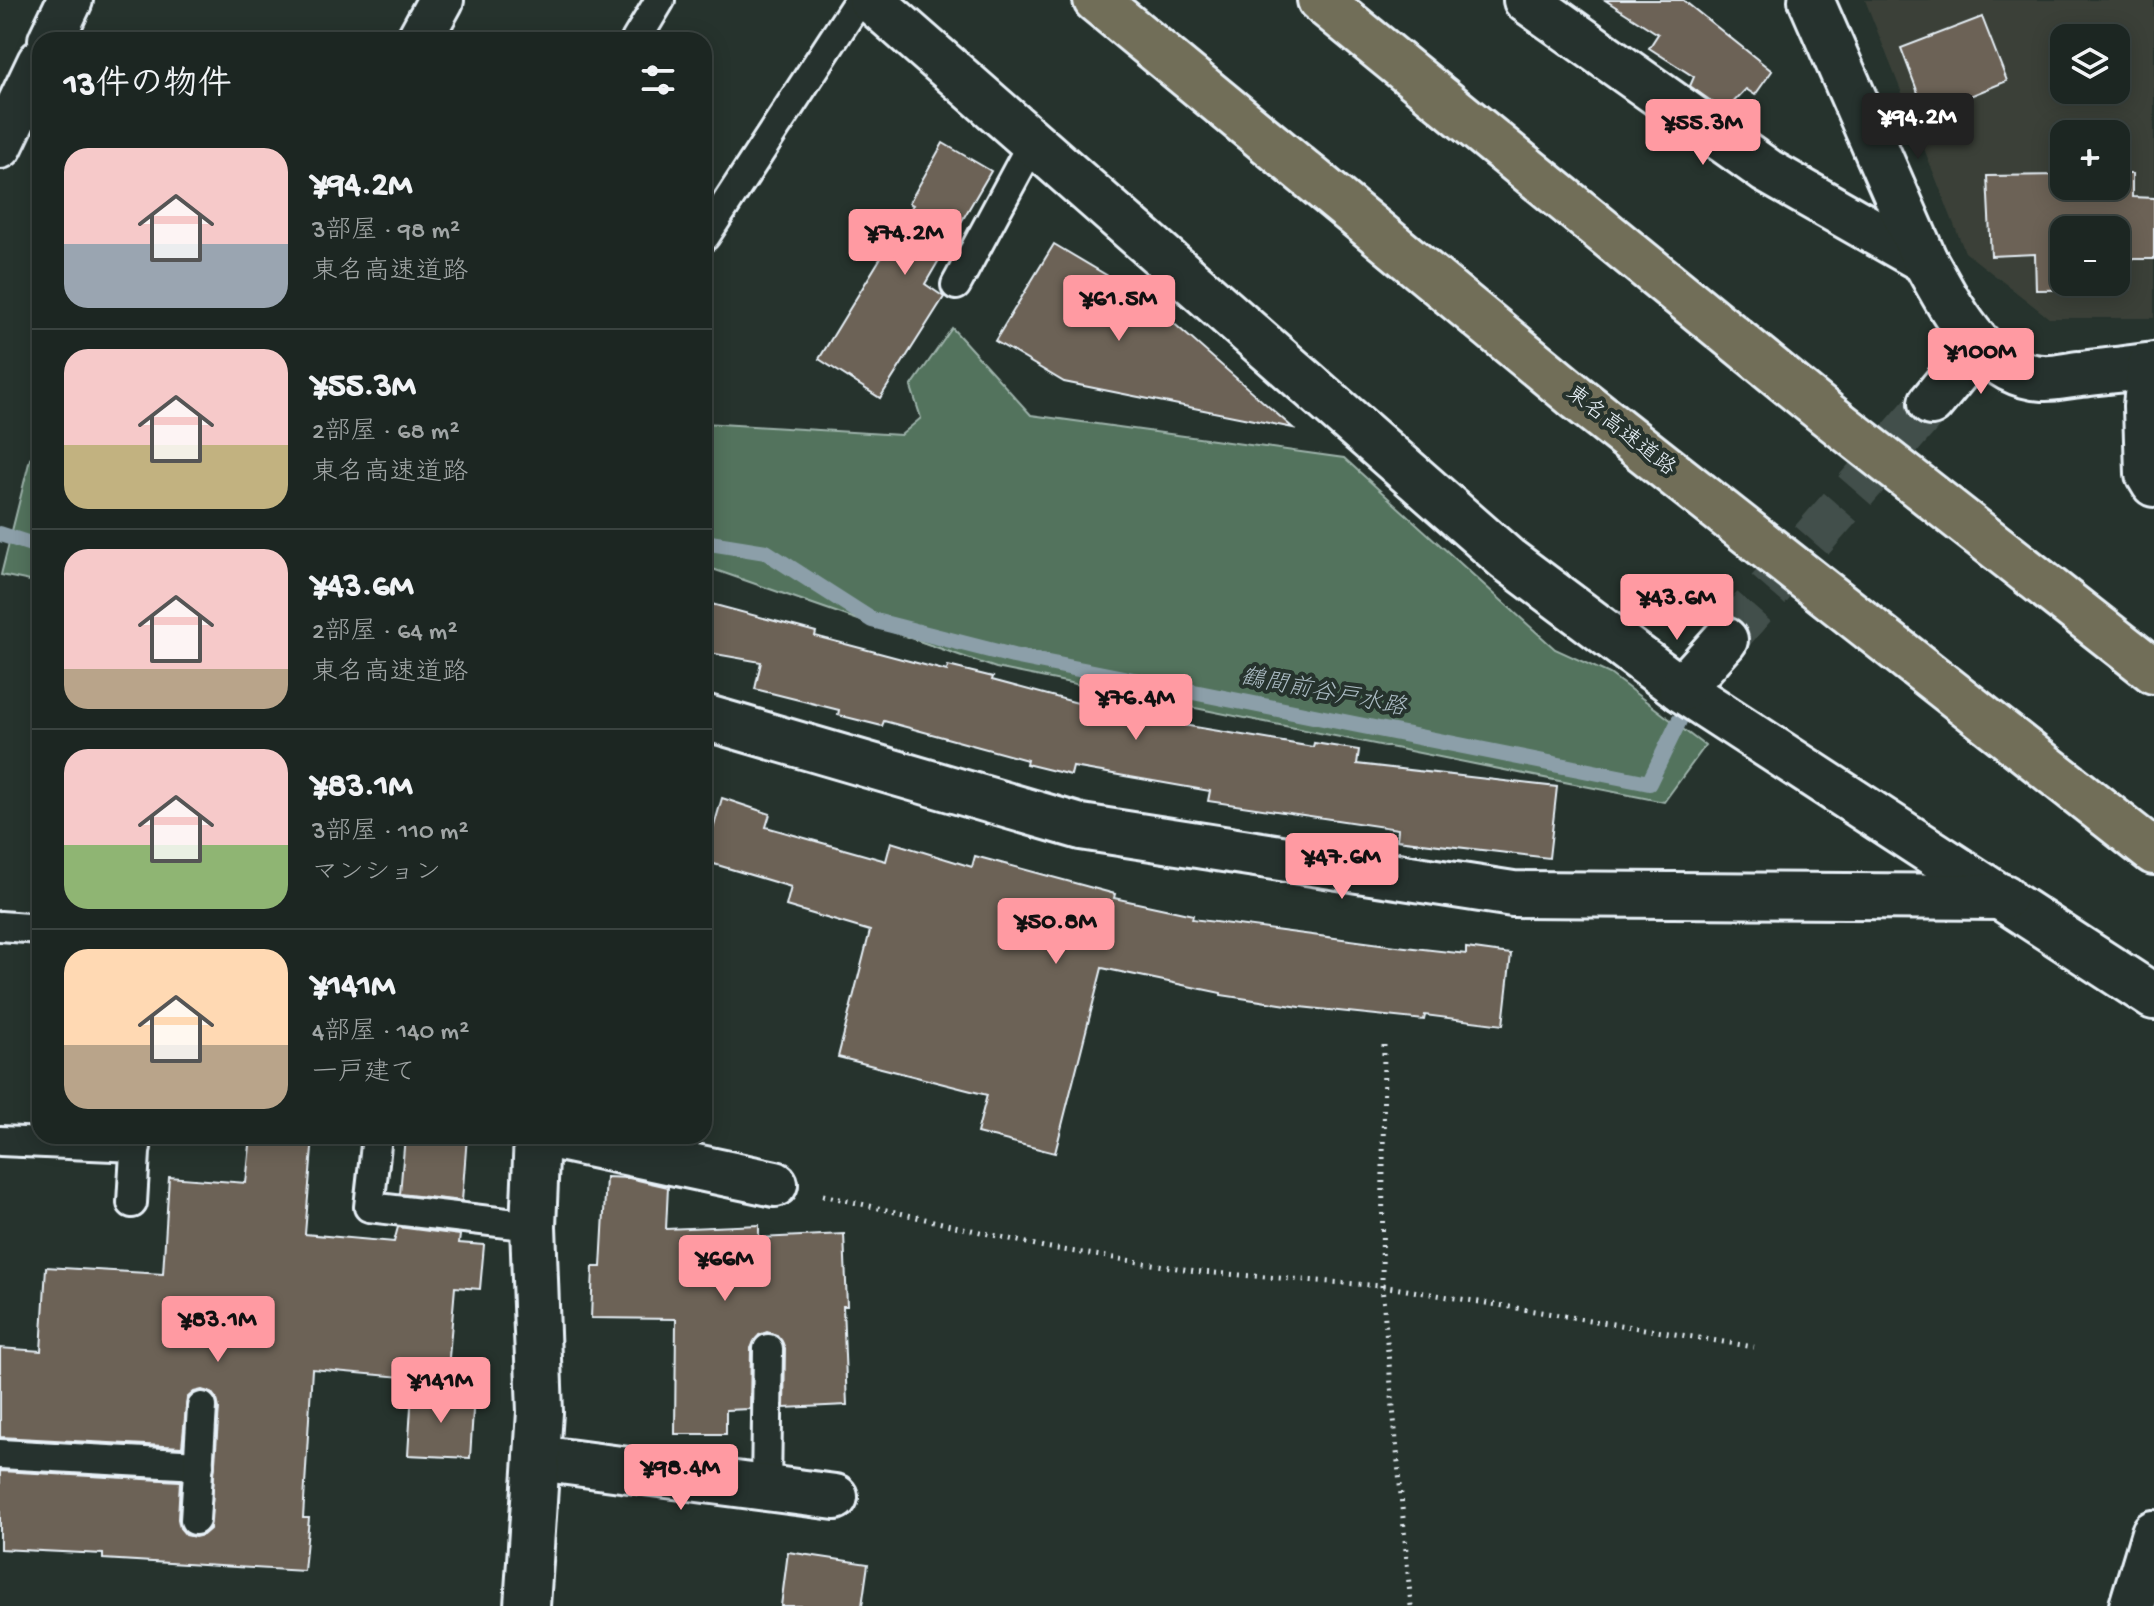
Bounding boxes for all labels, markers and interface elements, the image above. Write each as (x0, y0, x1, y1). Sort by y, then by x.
map controls (2050, 24, 2130, 296)
button: layers (2050, 24, 2130, 104)
icon: filters (636, 58, 680, 102)
text: 13件の物件 (64, 67, 231, 107)
pin: ¥94.2M (1853, 93, 1983, 161)
pin: ¥55.3M (1638, 99, 1768, 167)
text: ¥94.2M (1880, 103, 1956, 134)
text: ¥55.3M (1663, 109, 1743, 140)
button: + (2050, 120, 2130, 200)
text: ¥94.2M (312, 167, 412, 207)
icon: home (128, 180, 224, 276)
pin: ¥74.2M (840, 209, 970, 277)
button: − (2050, 216, 2130, 296)
text: 3部屋 · 98 m² (312, 217, 460, 248)
text: ¥74.2M (867, 219, 943, 250)
text: 東名高速道路 (312, 258, 468, 289)
pin: ¥61.5M (1054, 275, 1184, 343)
text: ¥61.5M (1081, 285, 1157, 316)
pin: ¥100M (1925, 328, 2037, 396)
text: ¥100M (1946, 338, 2016, 369)
text: ¥55.3M (312, 368, 415, 408)
street label: 東名高速道路 (1560, 380, 1681, 483)
icon: home (128, 381, 224, 477)
text: 2部屋 · 68 m² (312, 418, 460, 449)
text: 東名高速道路 (312, 459, 468, 490)
text: ¥43.6M (312, 568, 413, 608)
pin: ¥43.6M (1612, 574, 1742, 642)
icon: home (128, 581, 224, 677)
text: ¥43.6M (1638, 584, 1716, 615)
text: 2部屋 · 64 m² (312, 618, 458, 649)
text: 東名高速道路 (312, 659, 468, 690)
water label: 鶴間前谷戸水路 (1238, 663, 1410, 725)
pin: ¥76.4M (1071, 674, 1201, 742)
text: ¥76.4M (1097, 684, 1175, 715)
text: ¥83.1M (312, 768, 412, 808)
icon: home (128, 781, 224, 877)
text: 3部屋 · 110 m² (312, 818, 469, 849)
pin: ¥47.6M (1277, 833, 1407, 901)
text: ¥47.6M (1303, 843, 1381, 874)
text: マンション (312, 859, 441, 890)
pin: ¥50.8M (991, 898, 1121, 966)
text: ¥50.8M (1016, 908, 1096, 939)
text: ¥141M (312, 968, 395, 1008)
icon: home (128, 981, 224, 1077)
text: 4部屋 · 140 m² (312, 1018, 469, 1049)
text: 一戸建て (312, 1059, 416, 1090)
pin: ¥66M (678, 1235, 772, 1303)
text: ¥66M (697, 1245, 753, 1276)
pin: ¥83.1M (153, 1296, 283, 1364)
text: ¥83.1M (180, 1306, 256, 1337)
pin: ¥141M (385, 1357, 497, 1425)
text: ¥141M (409, 1367, 473, 1398)
pin: ¥98.4M (616, 1444, 746, 1512)
text: ¥98.4M (642, 1454, 720, 1485)

